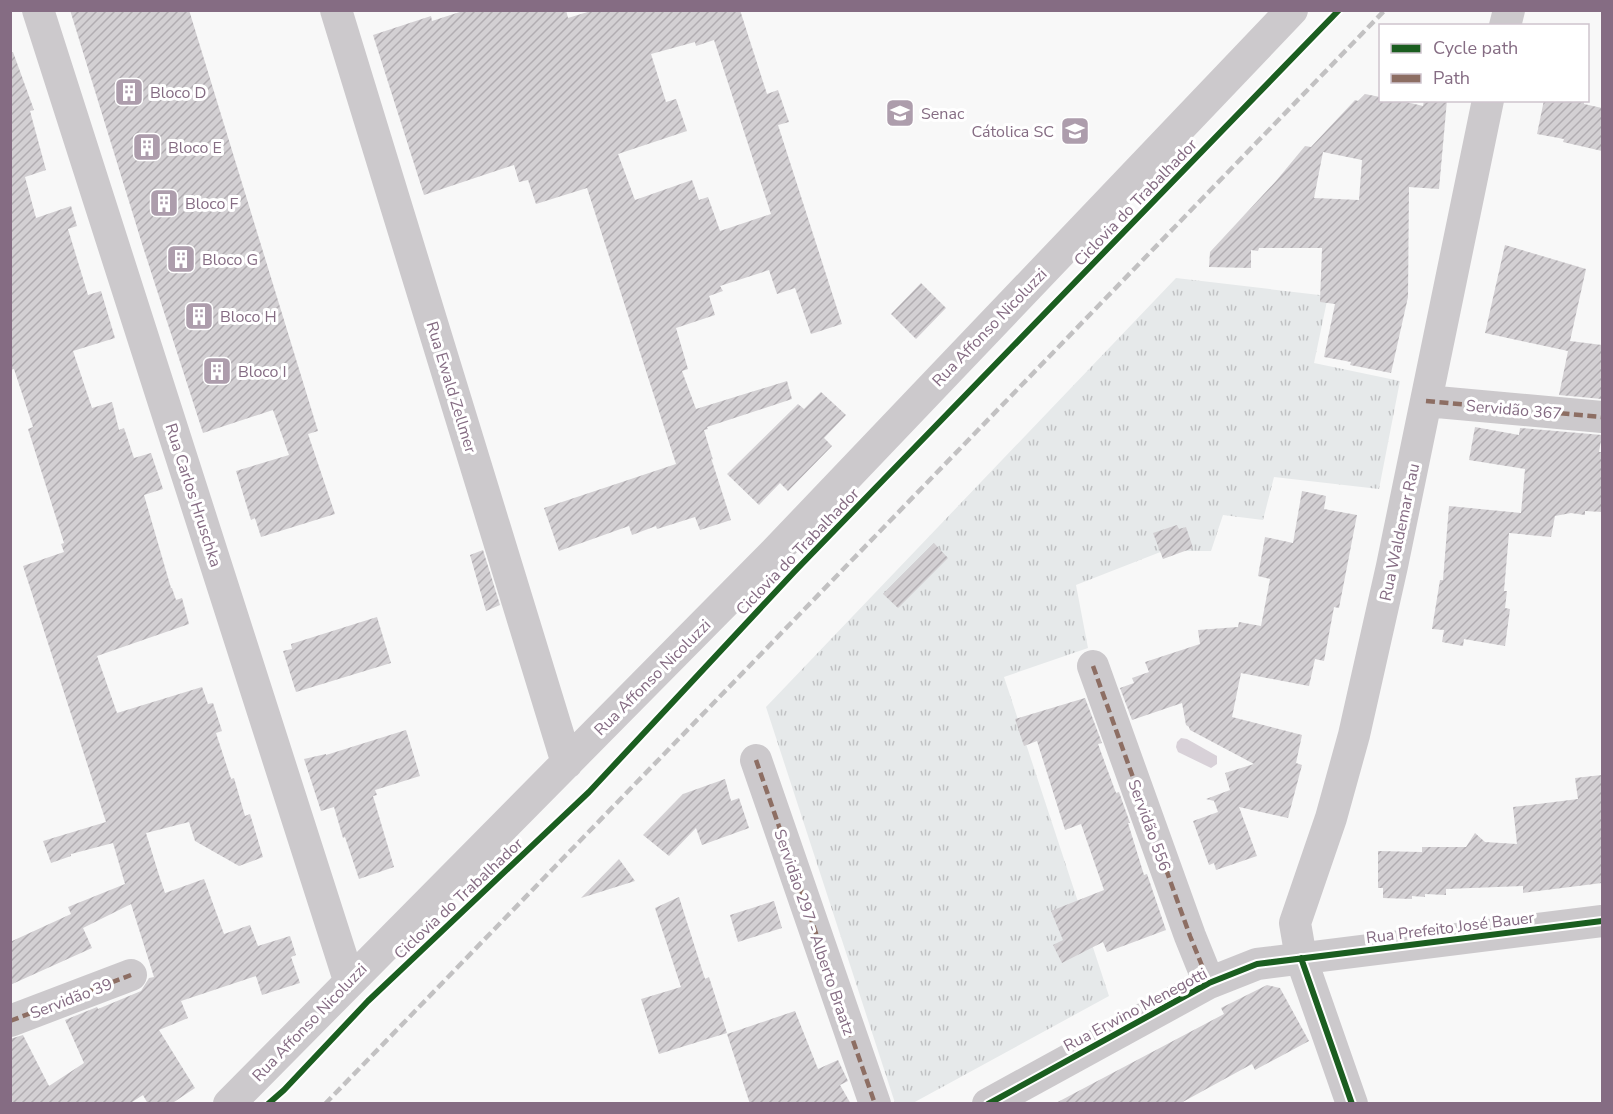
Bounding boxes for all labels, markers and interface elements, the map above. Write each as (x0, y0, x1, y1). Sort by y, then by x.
legend (1379, 24, 1589, 102)
text: Cycle path (1433, 36, 1518, 60)
text: Path (1433, 66, 1470, 90)
building icon: Bloco D (113, 76, 145, 108)
place label: Bloco D (150, 82, 207, 104)
school or university icon: Senac (884, 97, 916, 129)
place label: Senac (921, 103, 965, 125)
school or university icon: Cátolica SC (1059, 115, 1091, 147)
place label: Cátolica SC (972, 121, 1054, 143)
building icon: Bloco E (131, 131, 163, 163)
street label: Ciclovia do Trabalhador (1069, 134, 1202, 271)
place label: Bloco E (168, 137, 222, 159)
building icon: Bloco F (148, 187, 180, 219)
place label: Bloco F (185, 193, 239, 215)
building icon: Bloco G (165, 243, 197, 275)
place label: Bloco G (202, 249, 258, 271)
street label: Rua Affonso Nicoluzzi (927, 264, 1052, 392)
building icon: Bloco H (183, 300, 215, 332)
place label: Bloco H (220, 306, 277, 328)
street label: Rua Ewald Zellmer (421, 319, 482, 456)
building icon: Bloco I (201, 355, 233, 387)
place label: Bloco I (238, 361, 287, 383)
street label: Servidão 367 (1465, 395, 1563, 425)
street label: Rua Carlos Hruschka (159, 421, 227, 570)
street label: Rua Waldemar Rau (1375, 461, 1425, 603)
street label: Ciclovia do Trabalhador (731, 483, 864, 620)
street label: Rua Affonso Nicoluzzi (590, 615, 716, 741)
street label: Servidão 556 (1122, 776, 1176, 874)
street label: Servidão 297 - Alberto Braatz (768, 826, 860, 1038)
street label: Ciclovia do Trabalhador (389, 833, 528, 964)
street label: Rua Prefeito José Bauer (1365, 907, 1536, 949)
street label: Rua Affonso Nicoluzzi (247, 959, 372, 1087)
street label: Rua Erwino Menegotti (1060, 963, 1211, 1057)
street label: Servidão 39 (27, 973, 116, 1025)

